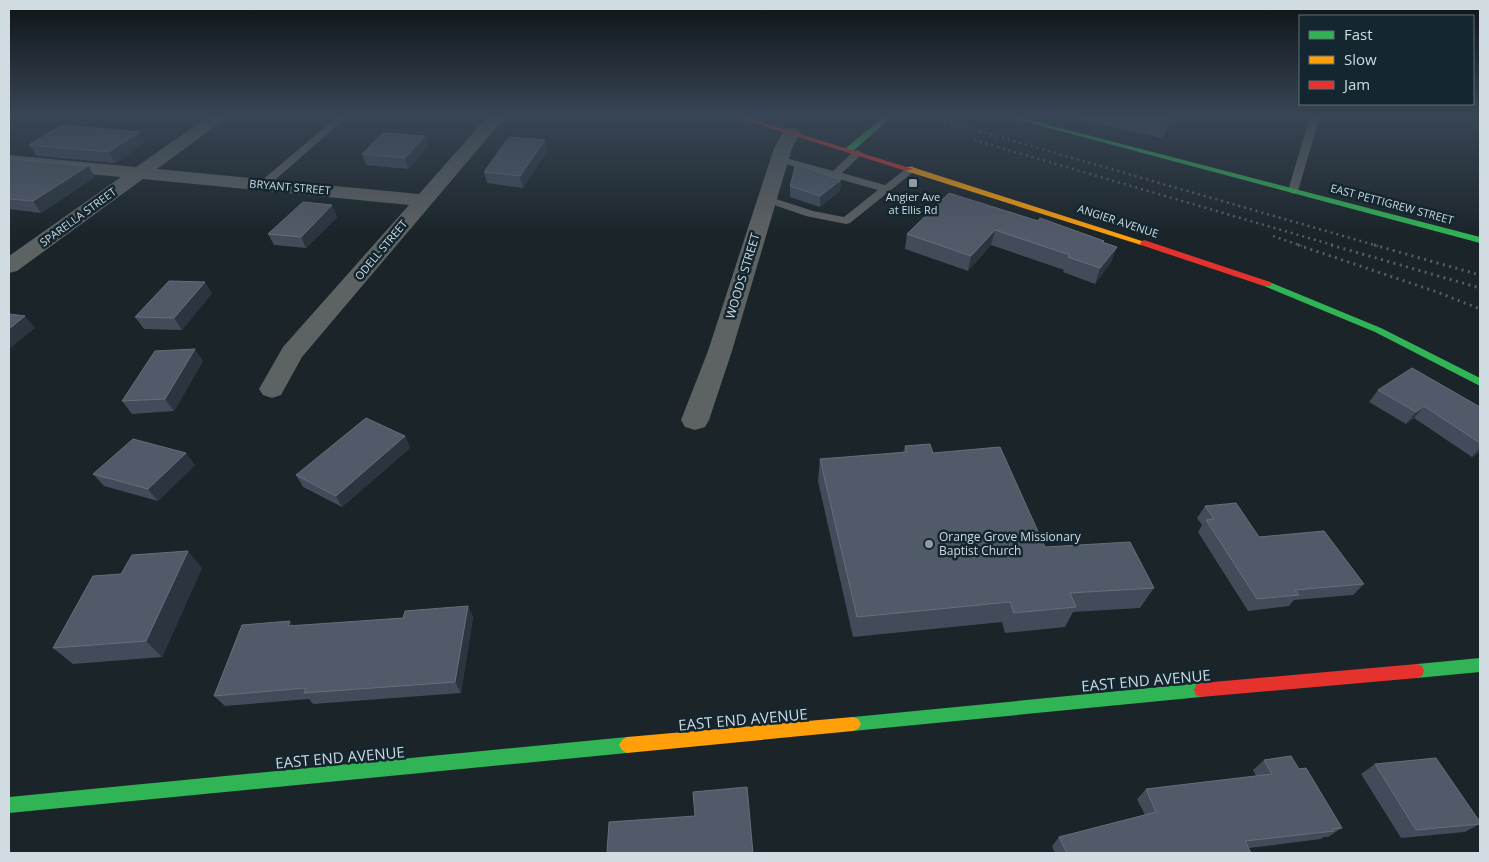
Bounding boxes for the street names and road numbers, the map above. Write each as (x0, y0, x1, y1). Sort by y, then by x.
street label: BRYANT STREET (249, 175, 331, 198)
street label: EAST PETTIGREW STREET (1329, 180, 1455, 227)
street label: SPARELLA STREET (37, 184, 119, 249)
street label: ANGIER AVENUE (1076, 200, 1160, 241)
street label: ODELL STREET (351, 216, 410, 283)
street label: WOODS STREET (721, 231, 764, 321)
street label: EAST END AVENUE (1080, 664, 1212, 696)
street label: EAST END AVENUE (677, 703, 809, 735)
street label: EAST END AVENUE (274, 741, 406, 773)

